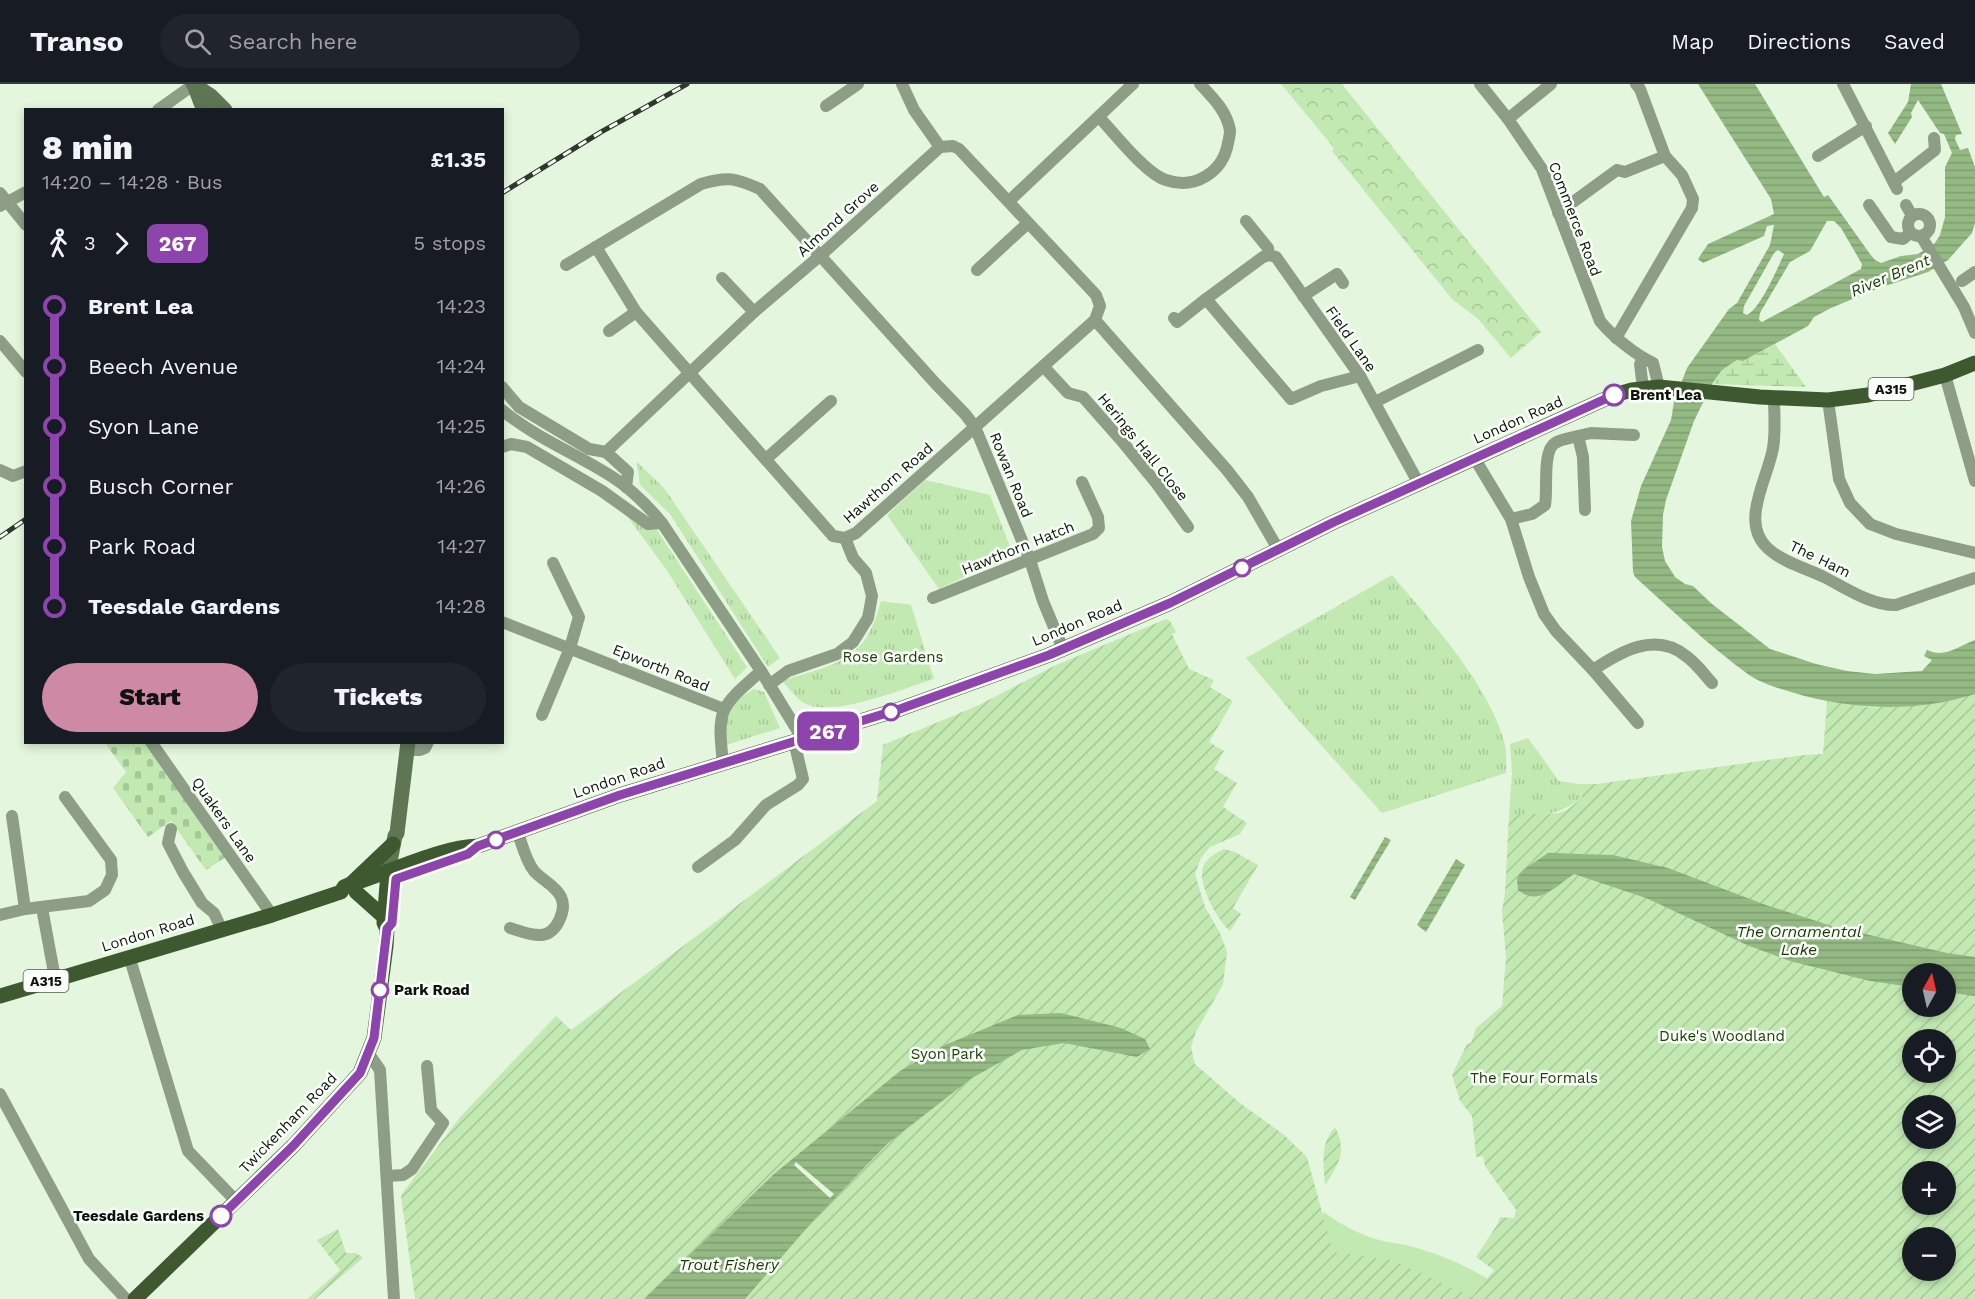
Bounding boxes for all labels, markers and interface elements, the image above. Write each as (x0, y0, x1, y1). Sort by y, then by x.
search box (160, 14, 580, 68)
text: Transo (30, 25, 124, 58)
icon: search (181, 25, 214, 58)
text: Search here (229, 29, 358, 54)
text: Map (1671, 29, 1714, 54)
text: Directions (1747, 29, 1851, 54)
text: Saved (1884, 29, 1945, 54)
text: 8 min (42, 128, 133, 167)
text: £1.35 (431, 147, 486, 172)
street label: Commerce Road (1545, 159, 1605, 279)
text: 14:20 – 14:28 · Bus (42, 170, 223, 194)
street label: Almond Grove (793, 178, 883, 260)
icon: walk (42, 227, 75, 260)
icon: forward (105, 227, 138, 260)
text: 3 (84, 231, 96, 255)
text: 267 (159, 231, 196, 256)
text: 5 stops (414, 231, 486, 255)
water label: River Brent (1848, 250, 1933, 301)
text: Brent Lea (88, 294, 193, 319)
text: 14:23 (437, 294, 486, 318)
street label: Field Lane (1322, 303, 1380, 375)
text: Beech Avenue (88, 354, 238, 379)
text: 14:24 (437, 354, 486, 378)
road number: A315 (1868, 378, 1914, 400)
marker: Brent Lea (1603, 384, 1625, 406)
place label: Brent Lea (1630, 386, 1702, 404)
street label: Herings Hall Close (1094, 389, 1192, 505)
street label: London Road (1470, 392, 1566, 448)
text: Syon Lane (88, 414, 199, 439)
text: 14:25 (437, 414, 486, 438)
street label: Rowan Road (986, 430, 1036, 520)
street label: Hawthorn Road (839, 439, 937, 527)
text: Busch Corner (88, 474, 234, 499)
text: 14:26 (436, 474, 486, 498)
street label: Hawthorn Hatch (959, 517, 1077, 579)
text: Park Road (88, 534, 196, 559)
text: 14:27 (438, 534, 486, 558)
street label: The Ham (1787, 537, 1853, 581)
unlabelled marker (1233, 559, 1251, 577)
text: Teesdale Gardens (88, 594, 280, 619)
text: 14:28 (436, 594, 486, 618)
street label: London Road (1029, 596, 1125, 650)
street label: Epworth Road (610, 640, 712, 696)
park label: Rose Gardens (843, 648, 944, 666)
button: Start (42, 663, 258, 732)
button: Tickets (270, 663, 486, 732)
unlabelled marker (882, 703, 900, 721)
line badge: 267 (794, 712, 862, 750)
text: 267 (809, 719, 847, 744)
street label: London Road (570, 754, 668, 802)
street label: Quakers Lane (188, 774, 260, 866)
unlabelled marker (487, 831, 505, 849)
street label: London Road (99, 910, 197, 956)
water label: The Ornamental Lake (1736, 922, 1862, 959)
north arrow (1902, 963, 1956, 1017)
map controls (1902, 963, 1956, 1281)
road number: A315 (24, 970, 68, 992)
marker: Park Road (371, 981, 389, 999)
place label: Park Road (394, 981, 470, 999)
park label: Duke's Woodland (1659, 1027, 1785, 1045)
button: locate (1902, 1029, 1956, 1083)
park label: Syon Park (911, 1045, 984, 1063)
street label: Twickenham Road (235, 1069, 341, 1177)
park label: The Four Formals (1470, 1069, 1598, 1087)
button: layers (1902, 1095, 1956, 1149)
button: + (1902, 1161, 1956, 1215)
marker: Teesdale Gardens (210, 1205, 232, 1227)
place label: Teesdale Gardens (73, 1207, 204, 1225)
button: − (1902, 1227, 1956, 1281)
water label: Trout Fishery (679, 1255, 780, 1274)

